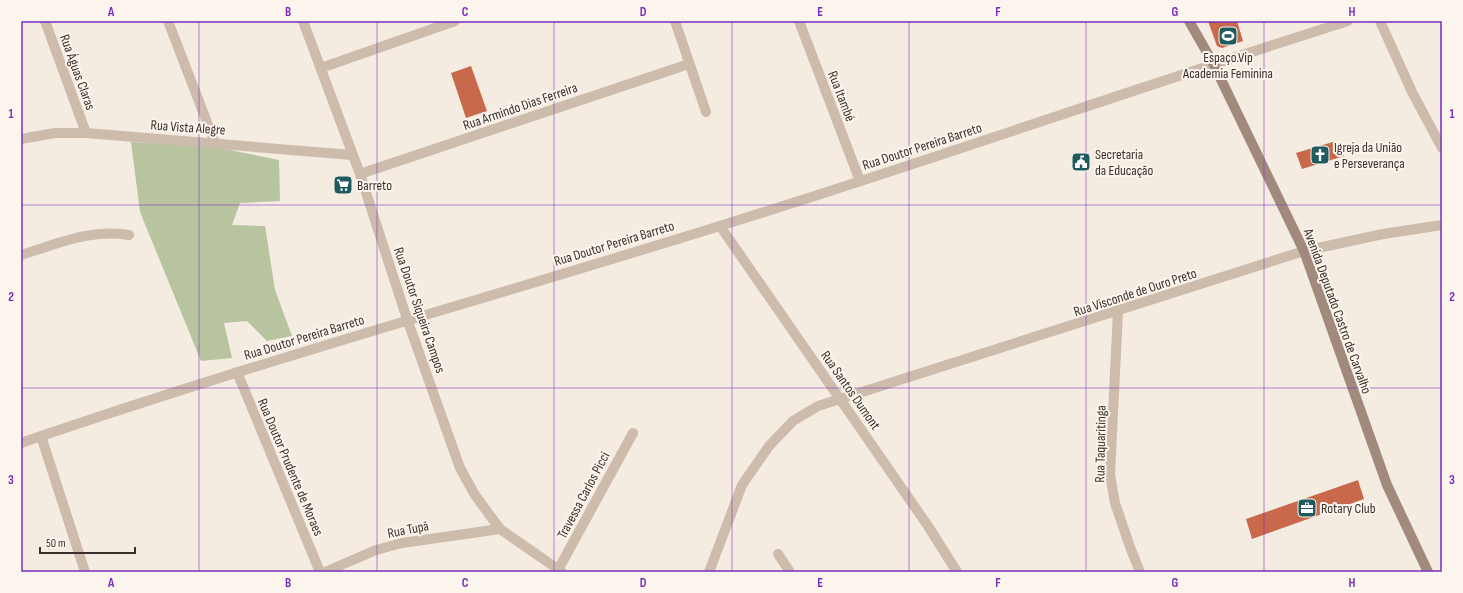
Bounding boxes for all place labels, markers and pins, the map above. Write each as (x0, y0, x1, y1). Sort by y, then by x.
sports icon: Espaço.Vip Academia Feminina (1217, 25, 1239, 47)
place label: Espaço.Vip Academia Feminina (1182, 49, 1273, 82)
place label: Igreja da União e Perseverança (1334, 139, 1405, 172)
church icon: Igreja da União e Perseverança (1309, 144, 1331, 166)
place label: Secretaria da Educação (1095, 146, 1153, 179)
public building icon: Secretaria da Educação (1070, 151, 1092, 173)
supermarket icon: Barreto (332, 174, 354, 196)
place label: Barreto (357, 177, 392, 194)
office icon: Rotary Club (1296, 497, 1318, 519)
place label: Rotary Club (1321, 500, 1376, 517)

